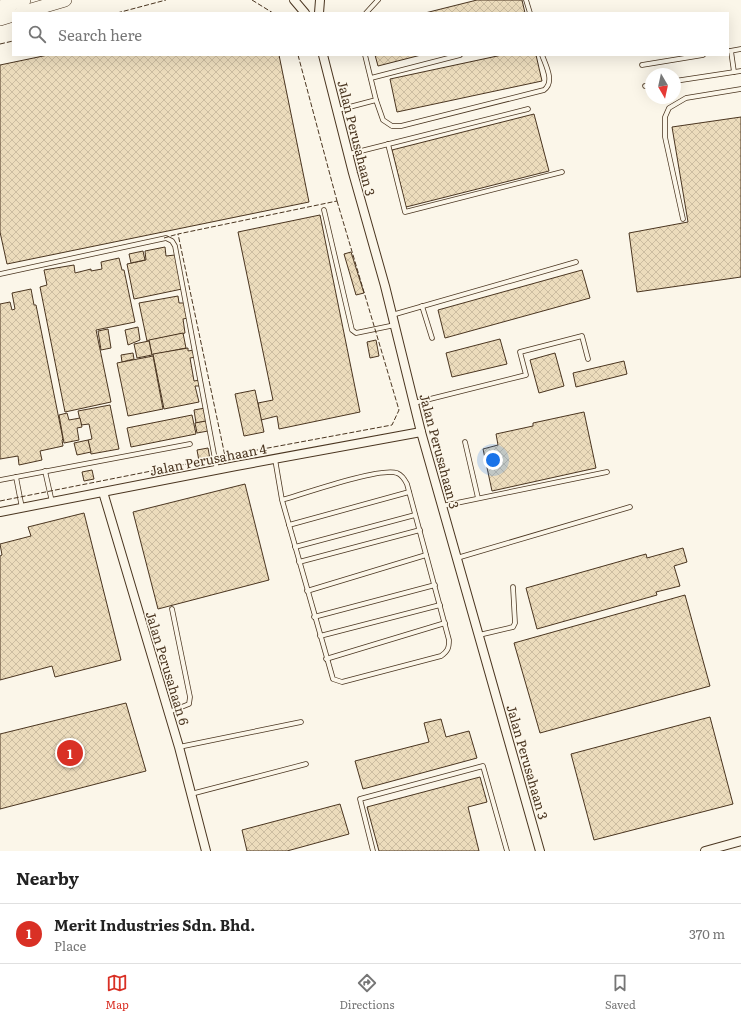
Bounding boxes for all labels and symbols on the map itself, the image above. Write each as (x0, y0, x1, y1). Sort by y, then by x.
north arrow (645, 68, 681, 104)
street label: Jalan Perusahaan 3 (333, 78, 381, 198)
street label: Jalan Perusahaan 3 (415, 391, 465, 511)
street label: Jalan Perusahaan 4 (148, 438, 268, 480)
your location (483, 450, 503, 470)
street label: Jalan Perusahaan 6 (142, 609, 194, 727)
street label: Jalan Perusahaan 3 (503, 702, 553, 822)
pin: 1 (57, 738, 83, 768)

